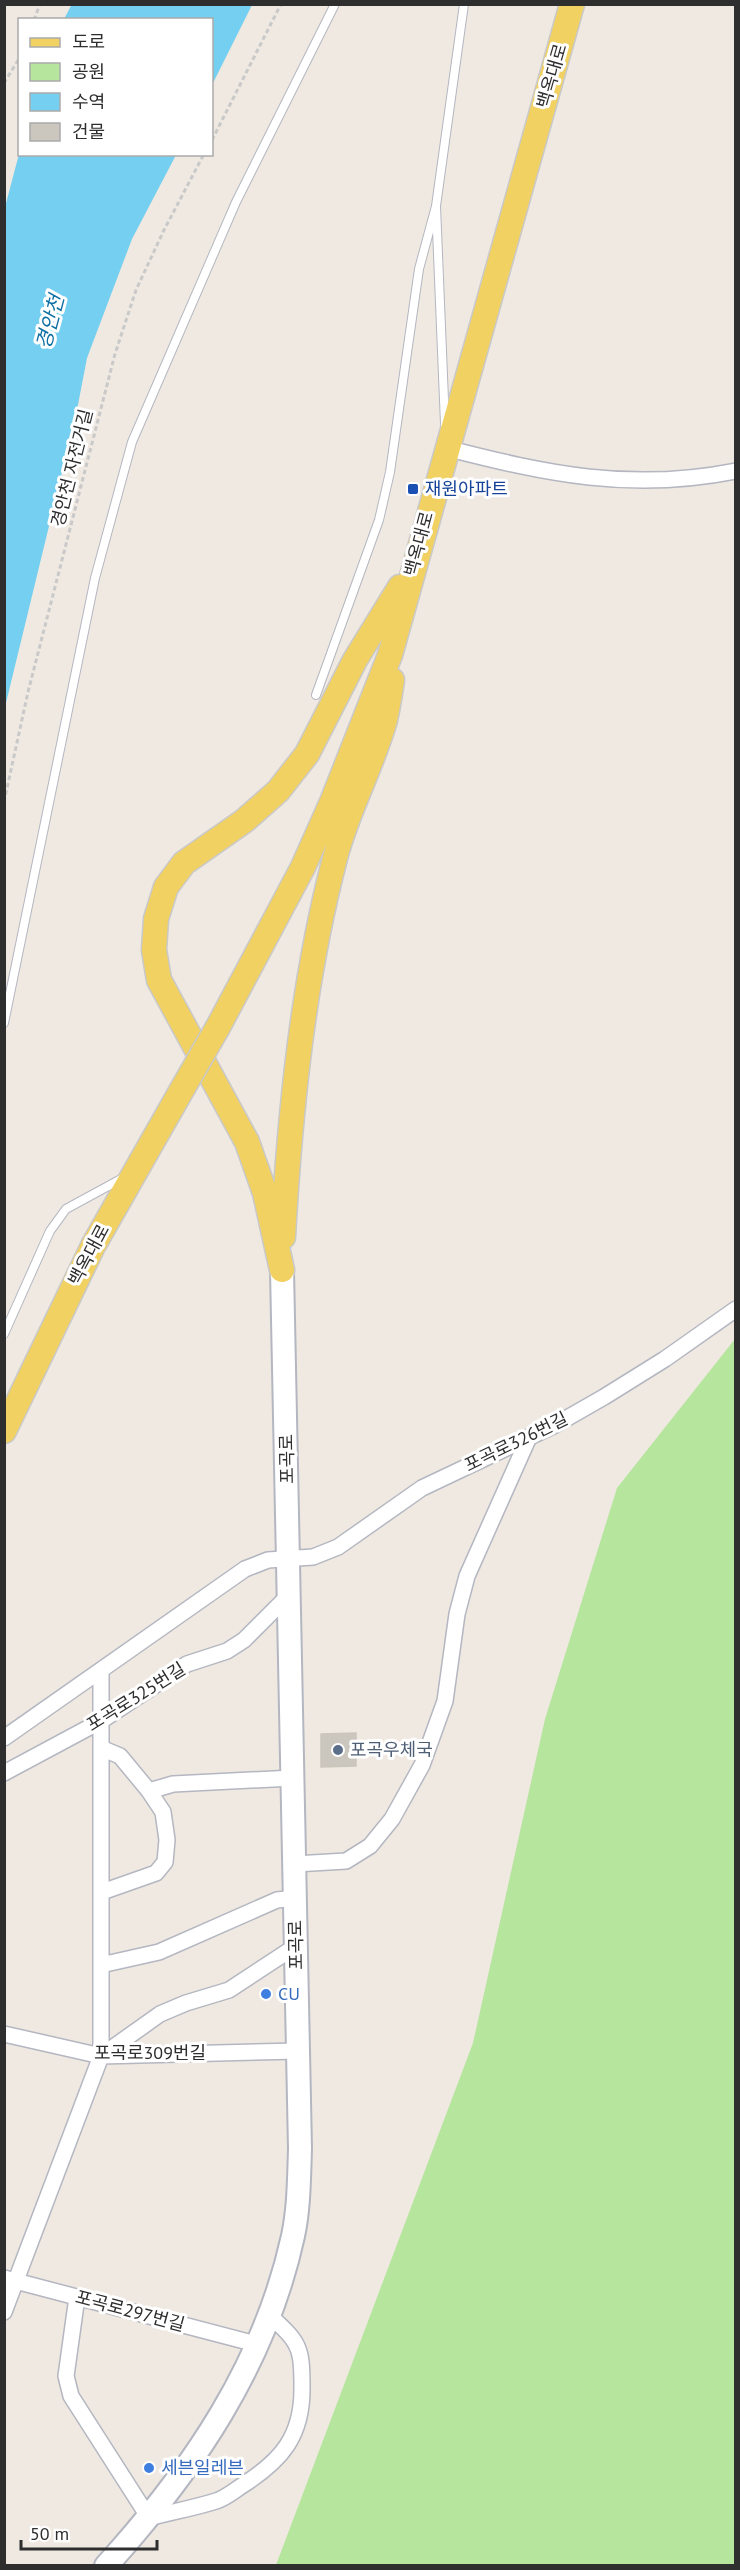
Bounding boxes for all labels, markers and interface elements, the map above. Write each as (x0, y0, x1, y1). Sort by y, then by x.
legend (18, 18, 213, 156)
text: 도로 (72, 30, 105, 53)
street label: 백옥대로 (531, 41, 572, 111)
text: 공원 (72, 60, 105, 83)
text: 수역 (72, 90, 105, 113)
text: 건물 (72, 120, 105, 143)
water label: 경안천 (30, 289, 70, 352)
street label: 경안천 자전거길 (46, 407, 97, 529)
place label: 재원아파트 (425, 477, 508, 500)
marker: 재원아파트 (406, 482, 420, 496)
street label: 백옥대로 (399, 509, 438, 579)
street label: 백옥대로 (63, 1220, 114, 1289)
street label: 포곡로326번길 (460, 1407, 571, 1476)
street label: 포곡로 (275, 1434, 298, 1484)
street label: 포곡로325번길 (82, 1657, 189, 1736)
place label: 포곡우체국 (350, 1738, 433, 1761)
marker: 포곡우체국 (331, 1743, 345, 1757)
street label: 포곡로 (284, 1920, 307, 1970)
place label: CU (278, 1982, 300, 2005)
marker: CU (259, 1987, 273, 2001)
street label: 포곡로309번길 (94, 2041, 206, 2064)
street label: 포곡로297번길 (73, 2285, 187, 2336)
place label: 세븐일레븐 (161, 2456, 244, 2479)
marker: 세븐일레븐 (142, 2461, 156, 2475)
scale bar (21, 2513, 158, 2551)
text: 50 m (30, 2522, 69, 2545)

